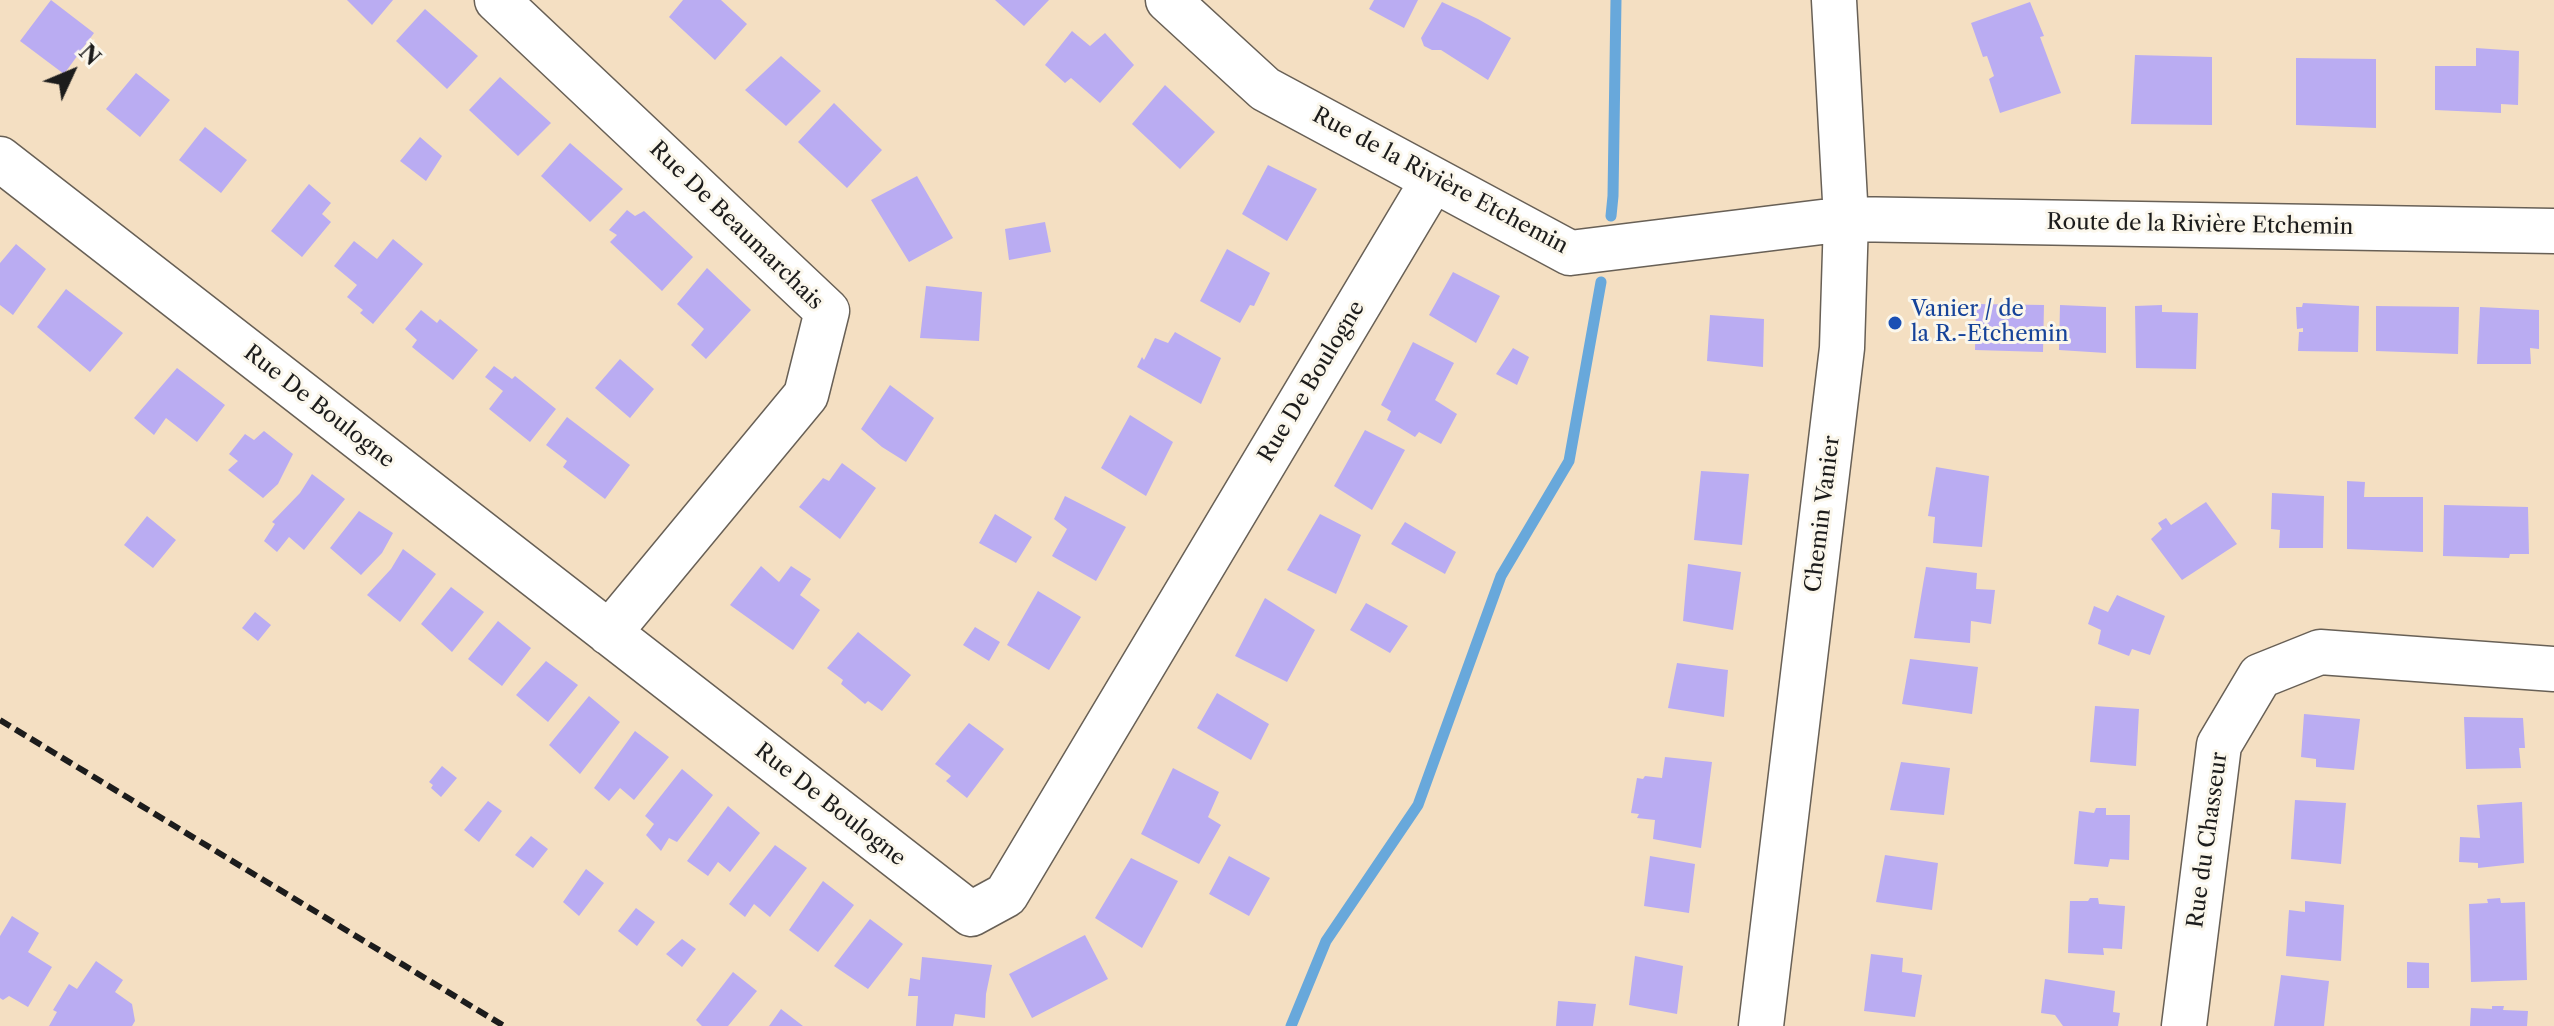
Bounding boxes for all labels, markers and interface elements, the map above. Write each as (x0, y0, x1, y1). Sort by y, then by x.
north arrow (32, 32, 112, 112)
text: N (73, 39, 106, 71)
street label: Rue de la Rivière Etchemin (1308, 102, 1572, 260)
street label: Rue De Beaumarchais (644, 136, 828, 316)
street label: Route de la Rivière Etchemin (2046, 209, 2354, 241)
street label: Rue De Boulogne (1253, 296, 1371, 468)
place label: Vanier / de la R.-Etchemin (1911, 297, 2068, 348)
marker: Vanier / de la R.-Etchemin (1886, 314, 1904, 332)
street label: Rue De Boulogne (238, 340, 400, 474)
street label: Chemin Vanier (1800, 434, 1846, 594)
street label: Rue De Boulogne (749, 738, 911, 872)
street label: Rue du Chasseur (2183, 750, 2233, 930)

